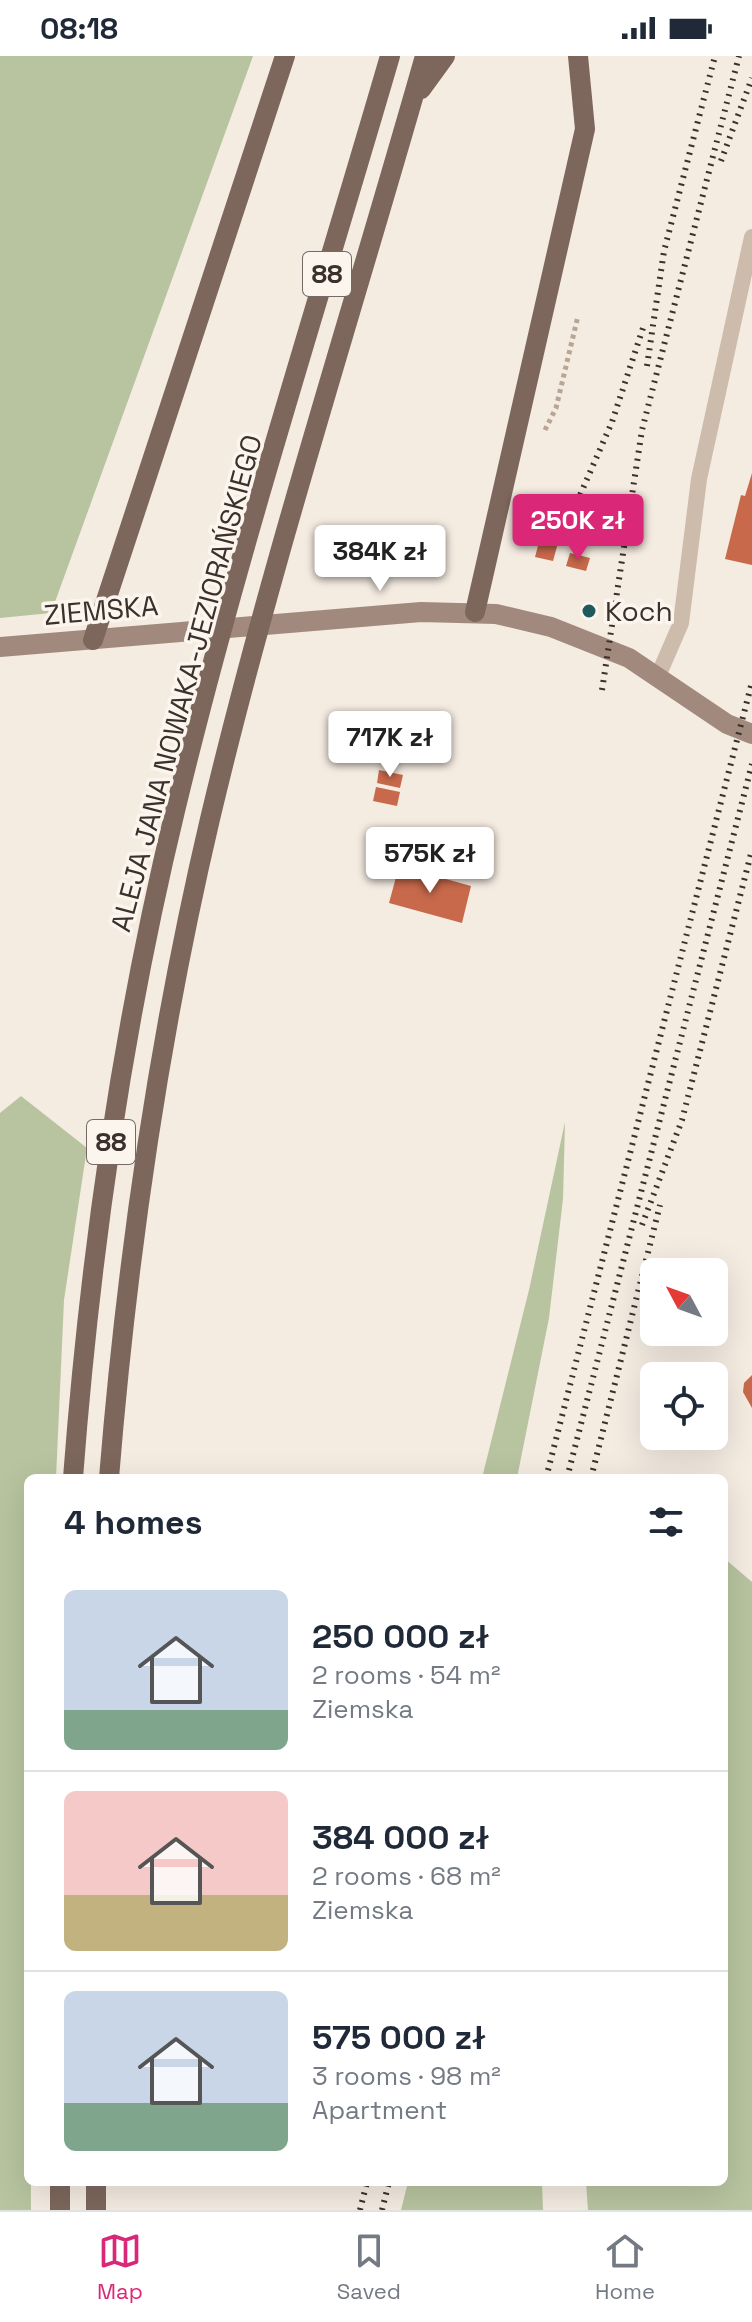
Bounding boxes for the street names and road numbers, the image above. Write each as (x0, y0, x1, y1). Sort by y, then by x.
road number: 88 (303, 252, 351, 296)
street label: ALEJA JANA NOWAKA-JEZIORAŃSKIEGO (102, 431, 270, 935)
street label: ZIEMSKA (42, 587, 160, 633)
road number: 88 (87, 1120, 135, 1164)

